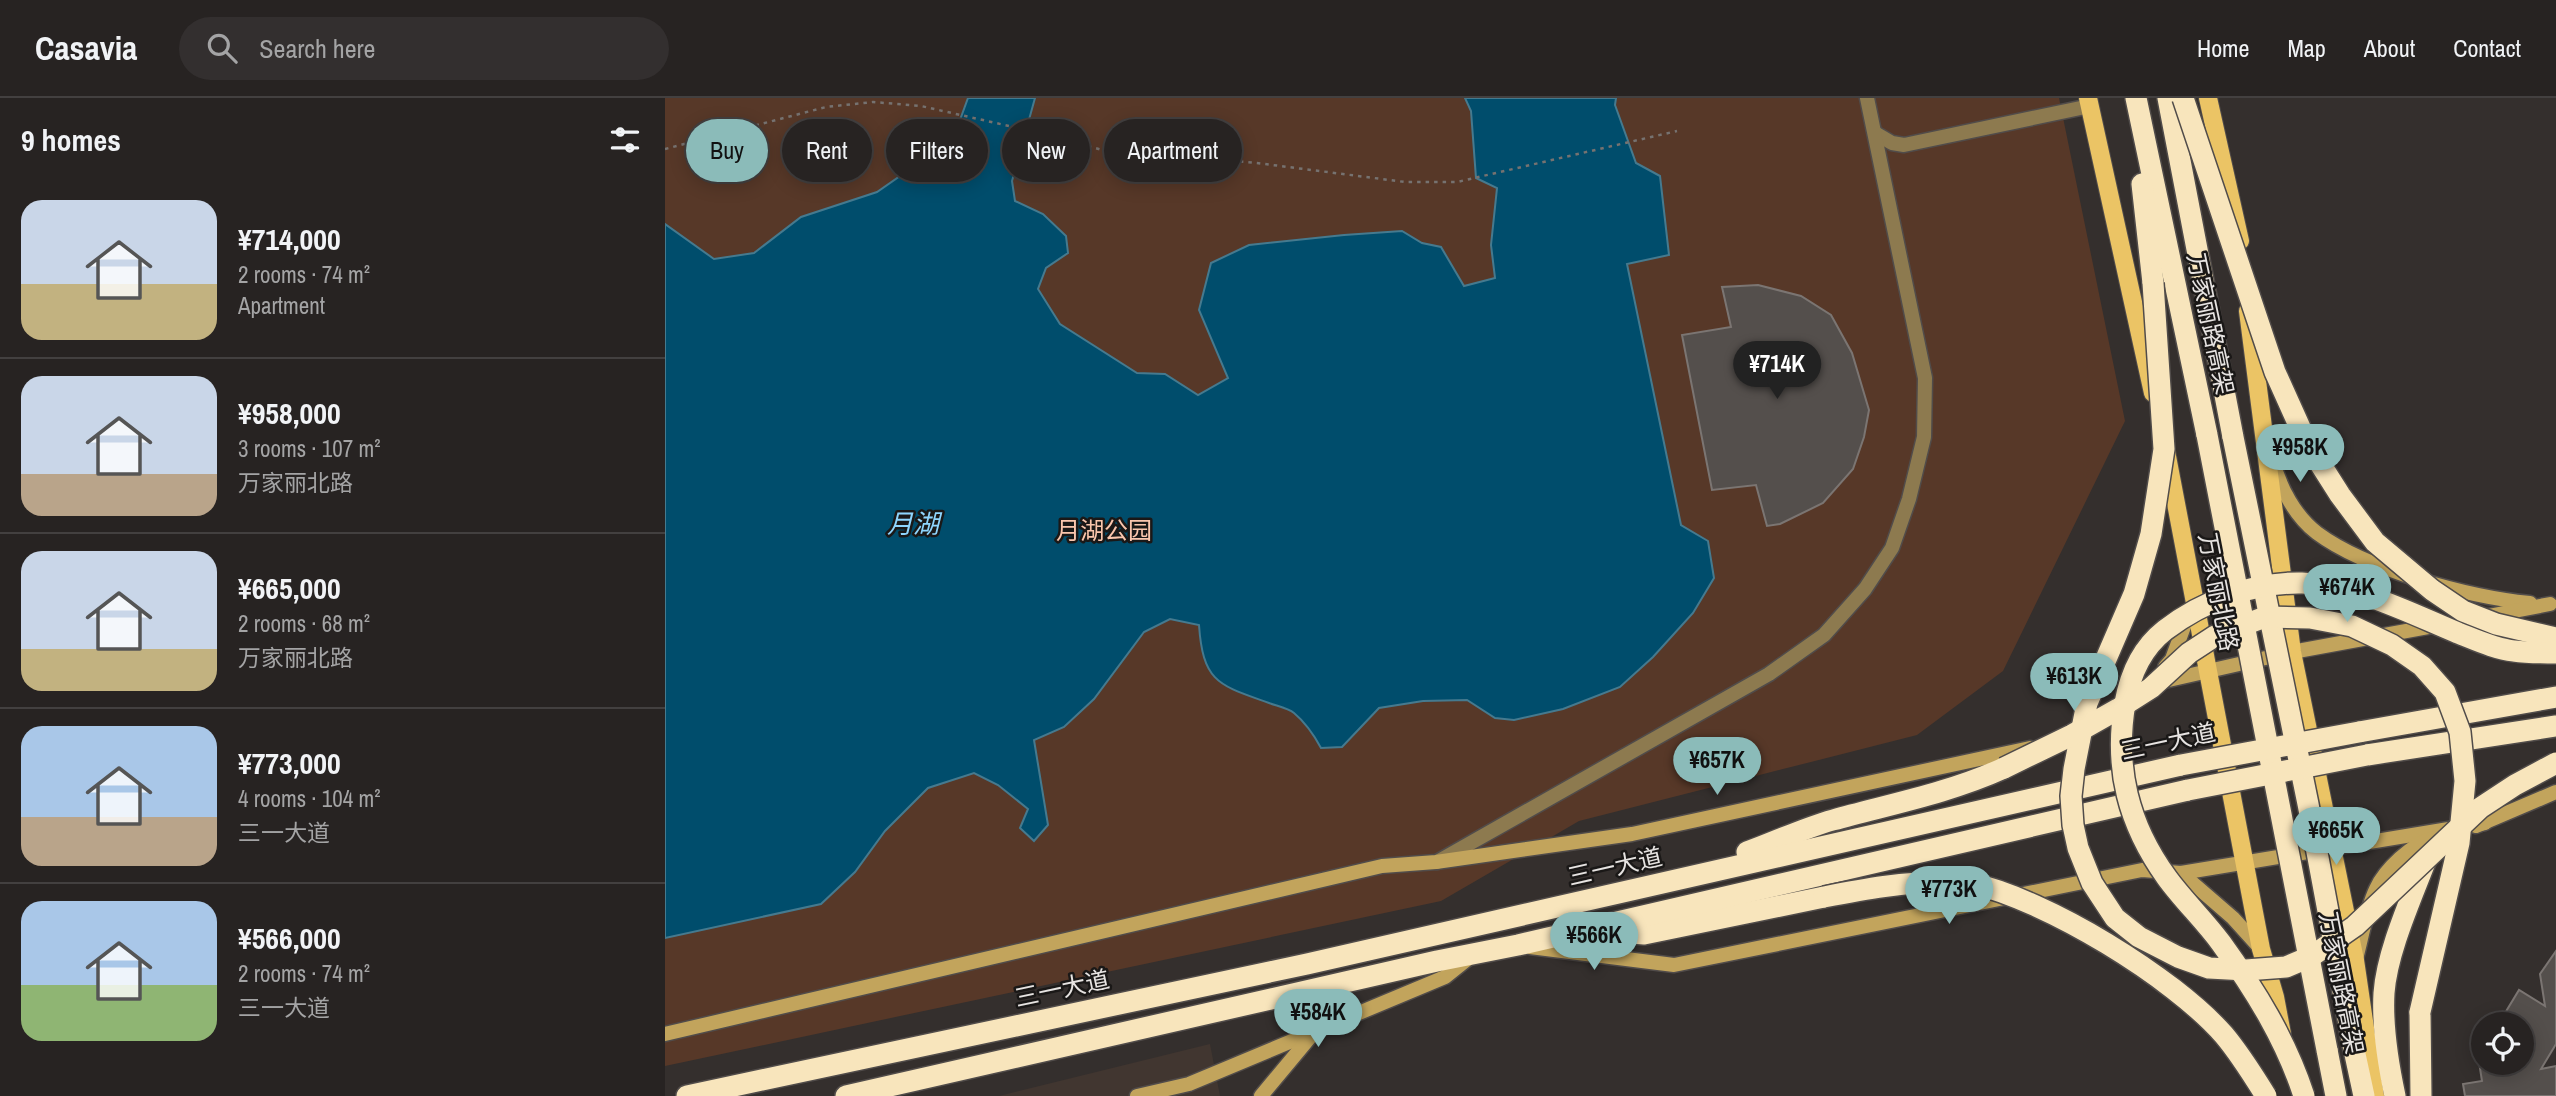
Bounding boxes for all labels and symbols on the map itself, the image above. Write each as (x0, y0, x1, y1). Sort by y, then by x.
street label: 万家丽路高架 (2180, 250, 2242, 398)
pin: ¥714K (1728, 342, 1826, 401)
pin: ¥958K (2251, 424, 2349, 484)
water label: 月湖 (887, 506, 943, 541)
park label: 月湖公园 (1056, 514, 1152, 546)
street label: 万家丽北路 (2192, 530, 2246, 654)
pin: ¥674K (2298, 564, 2396, 624)
pin: ¥613K (2025, 654, 2123, 713)
street label: 三一大道 (2118, 715, 2218, 767)
pin: ¥657K (1668, 738, 1766, 797)
pin: ¥665K (2287, 808, 2385, 867)
street label: 三一大道 (1564, 840, 1665, 892)
pin: ¥773K (1900, 866, 1998, 926)
street label: 万家丽路高架 (2313, 909, 2371, 1057)
pin: ¥566K (1545, 912, 1643, 972)
street label: 三一大道 (1012, 962, 1112, 1014)
pin: ¥584K (1269, 990, 1367, 1049)

